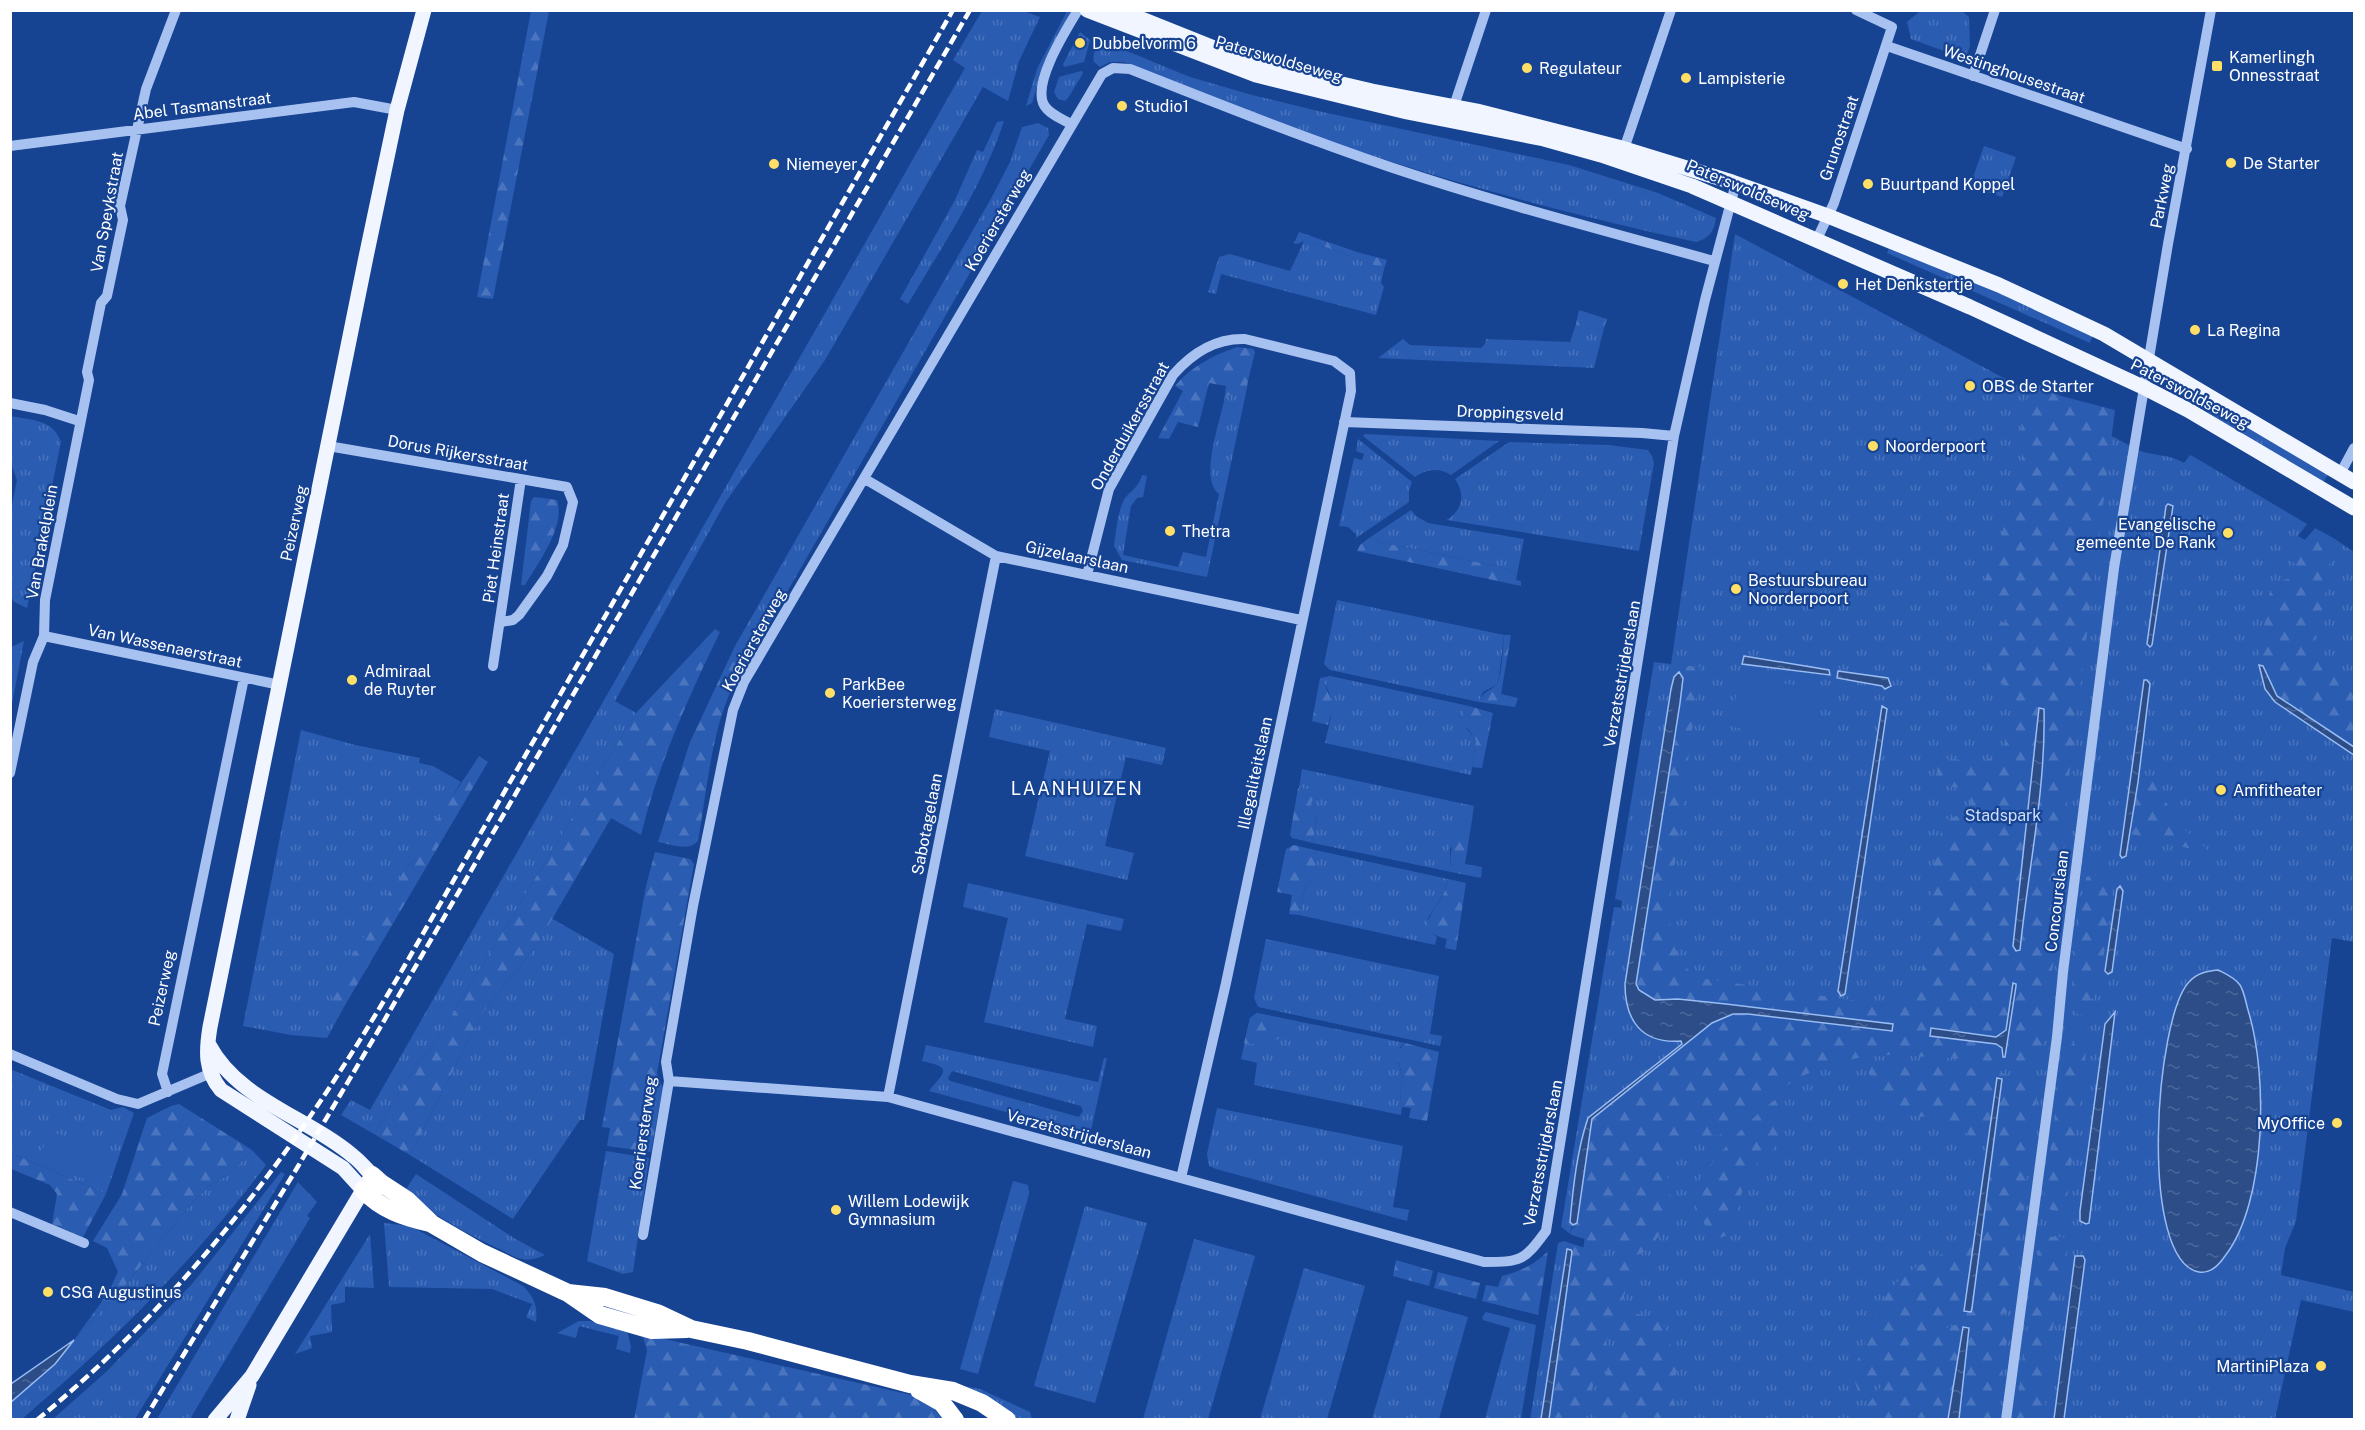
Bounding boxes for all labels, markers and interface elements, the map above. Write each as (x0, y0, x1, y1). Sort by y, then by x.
street label: Paterswoldseweg (1213, 32, 1345, 86)
place label: Dubbelvorm 6 (1092, 34, 1196, 53)
marker: Dubbelvorm 6 (1073, 36, 1087, 50)
street label: Westinghousestraat (1940, 41, 2088, 107)
place label: Kamerlingh Onnesstraat (2229, 48, 2320, 85)
place label: Regulateur (1539, 59, 1622, 78)
marker: Kamerlingh Onnesstraat (2210, 59, 2224, 73)
marker: Regulateur (1520, 61, 1534, 75)
place label: Lampisterie (1698, 69, 1785, 88)
marker: Lampisterie (1679, 71, 1693, 85)
street label: Abel Tasmanstraat (132, 88, 272, 124)
street label: Grunostraat (1815, 93, 1863, 183)
place label: Studio1 (1134, 97, 1189, 116)
marker: Studio1 (1115, 99, 1129, 113)
street label: Van Speykstraat (87, 150, 127, 274)
place label: De Starter (2243, 154, 2320, 173)
place label: Niemeyer (786, 155, 858, 174)
street label: Paterswoldseweg (1684, 156, 1812, 224)
marker: De Starter (2224, 156, 2238, 170)
marker: Niemeyer (767, 157, 781, 171)
street label: Parkweg (2146, 162, 2178, 230)
street label: Koeriersterweg (961, 166, 1035, 274)
place label: Buurtpand Koppel (1880, 175, 2015, 194)
marker: Buurtpand Koppel (1861, 177, 1875, 191)
place label: Het Denkstertje (1855, 275, 1973, 294)
marker: Het Denkstertje (1836, 277, 1850, 291)
place label: La Regina (2207, 321, 2280, 340)
marker: La Regina (2188, 323, 2202, 337)
street label: Paterswoldseweg (2127, 355, 2253, 433)
street label: Onderduikersstraat (1087, 358, 1173, 494)
place label: OBS de Starter (1982, 377, 2094, 396)
marker: OBS de Starter (1963, 379, 1977, 393)
street label: Droppingsveld (1456, 402, 1564, 424)
street label: Dorus Rijkersstraat (386, 431, 530, 475)
place label: Noorderpoort (1885, 437, 1986, 456)
marker: Noorderpoort (1866, 439, 1880, 453)
street label: Van Brakelplein (23, 483, 61, 601)
street label: Peizerweg (277, 483, 311, 563)
street label: Piet Heinstraat (479, 492, 513, 604)
place label: Evangelische gemeente De Rank (2076, 515, 2216, 552)
place label: Thetra (1182, 522, 1230, 541)
marker: Thetra (1163, 524, 1177, 538)
marker: Evangelische gemeente De Rank (2221, 526, 2235, 540)
street label: Gijzelaarslaan (1024, 537, 1130, 577)
place label: Bestuursbureau Noorderpoort (1748, 571, 1867, 608)
marker: Bestuursbureau Noorderpoort (1729, 582, 1743, 596)
street label: Koeriersterweg (718, 585, 790, 695)
street label: Verzetsstrijderslaan (1600, 599, 1644, 749)
street label: Van Wassenaerstraat (86, 620, 244, 672)
place label: Admiraal de Ruyter (364, 662, 436, 699)
marker: Admiraal de Ruyter (345, 673, 359, 687)
place label: ParkBee Koeriersterweg (842, 675, 957, 712)
marker: ParkBee Koeriersterweg (823, 686, 837, 700)
street label: Illegaliteitslaan (1234, 715, 1276, 831)
street label: Sabotagelaan (908, 772, 946, 876)
district label: LAANHUIZEN (1011, 778, 1143, 799)
place label: Amfitheater (2233, 781, 2322, 800)
marker: Amfitheater (2214, 783, 2228, 797)
park label: Stadspark (1965, 806, 2041, 825)
street label: Concourslaan (2041, 849, 2073, 953)
street label: Peizerweg (145, 948, 179, 1028)
street label: Koeriersterweg (626, 1075, 660, 1191)
street label: Verzetsstrijderslaan (1519, 1078, 1567, 1228)
street label: Verzetsstrijderslaan (1004, 1106, 1154, 1162)
place label: MyOffice (2257, 1114, 2325, 1133)
marker: MyOffice (2330, 1116, 2344, 1130)
place label: Willem Lodewijk Gymnasium (848, 1192, 969, 1229)
marker: Willem Lodewijk Gymnasium (829, 1203, 843, 1217)
place label: CSG Augustinus (60, 1283, 181, 1302)
marker: CSG Augustinus (41, 1285, 55, 1299)
place label: MartiniPlaza (2216, 1357, 2309, 1376)
marker: MartiniPlaza (2314, 1359, 2328, 1373)

